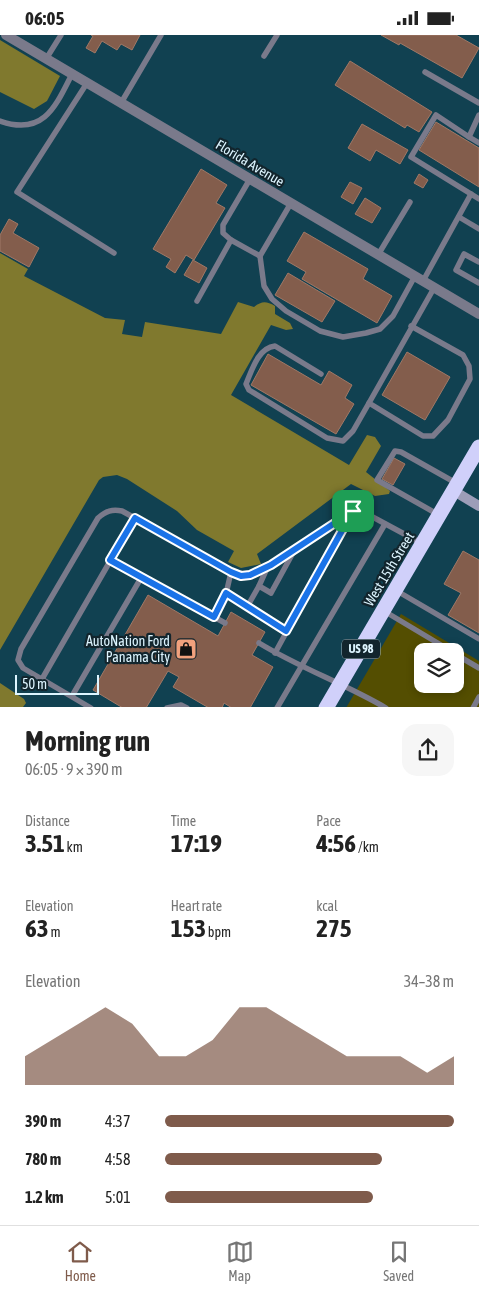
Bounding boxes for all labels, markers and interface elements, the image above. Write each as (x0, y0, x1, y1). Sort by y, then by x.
text: 06:05 (25, 7, 64, 29)
street label: Florida Avenue (213, 136, 287, 190)
pin (332, 490, 374, 532)
icon: arrive (339, 497, 367, 525)
street label: West 15th Street (361, 529, 417, 609)
place label: AutoNation Ford Panama City (86, 633, 170, 665)
shop icon: AutoNation Ford Panama City (174, 637, 198, 661)
road number: US 98 (342, 639, 380, 659)
map controls (414, 643, 464, 693)
button: layers (414, 643, 464, 693)
scale bar (15, 673, 99, 696)
text: 50 m (22, 676, 47, 692)
button: share (402, 724, 454, 776)
text: Morning run (25, 725, 150, 757)
text: 06:05 · 9 × 390 m (25, 760, 123, 778)
text: Distance (25, 813, 70, 829)
text: Time (171, 813, 196, 829)
text: Pace (316, 813, 341, 829)
text: 3.51 (25, 829, 65, 857)
text: 17:19 (171, 829, 222, 857)
text: 4:56 (316, 829, 356, 857)
text: km (65, 839, 83, 855)
text: /km (356, 839, 379, 855)
text: Elevation (25, 898, 74, 914)
text: Heart rate (171, 898, 222, 914)
text: kcal (316, 898, 338, 914)
text: 63 (25, 914, 49, 942)
text: 153 (171, 914, 206, 942)
text: 275 (316, 914, 352, 942)
text: m (49, 924, 61, 940)
text: bpm (206, 924, 231, 940)
text: Elevation (25, 972, 80, 990)
text: 34–38 m (404, 972, 454, 990)
text: 390 m (25, 1112, 61, 1130)
text: 4:37 (105, 1112, 130, 1130)
text: 780 m (25, 1150, 61, 1168)
text: 4:58 (105, 1150, 130, 1168)
text: 1.2 km (25, 1188, 64, 1206)
text: 5:01 (105, 1188, 131, 1206)
tab: Home (65, 1238, 96, 1284)
tab: Map (226, 1238, 254, 1284)
tab: Saved (383, 1238, 414, 1284)

